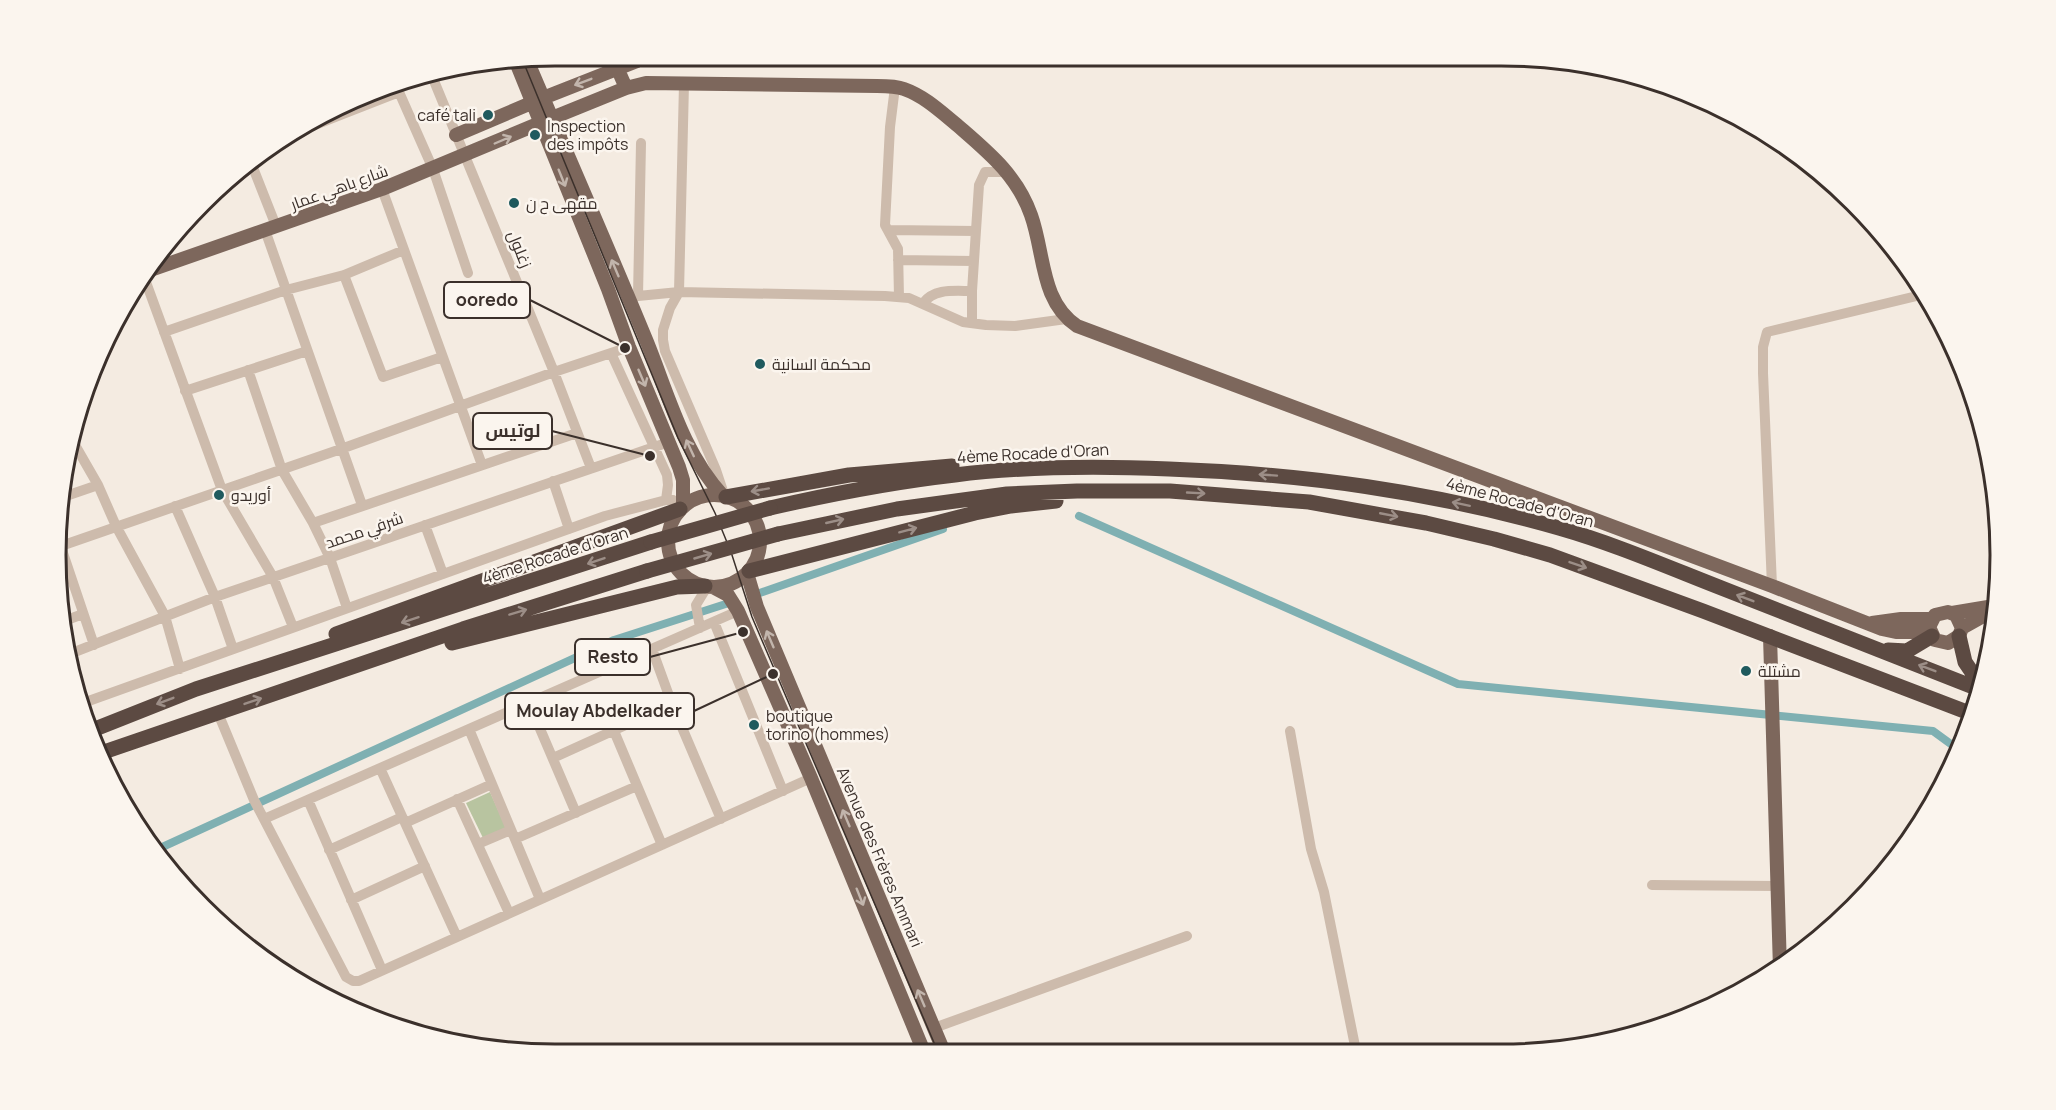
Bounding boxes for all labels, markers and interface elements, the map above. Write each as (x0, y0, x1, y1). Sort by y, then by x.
one-way arrow (574, 77, 593, 88)
place label: café tali (417, 104, 476, 126)
marker: café tali (481, 108, 495, 122)
place label: Inspection des impôts (547, 115, 628, 155)
marker: Inspection des impôts (528, 128, 542, 142)
one-way arrow (493, 134, 511, 145)
street label: شارع باهي عمار (286, 159, 392, 218)
one-way arrow (557, 168, 568, 187)
place label: مقهى ح ن (526, 192, 598, 215)
marker: مقهى ح ن (507, 196, 521, 210)
street label: زغلول (503, 227, 537, 271)
one-way arrow (609, 259, 620, 278)
callout: ooredo (444, 282, 530, 318)
text: ooredo (456, 287, 518, 311)
place label: محكمة السانية (772, 353, 871, 375)
marker: محكمة السانية (753, 357, 767, 371)
one-way arrow (637, 369, 648, 387)
callout: لوتيس (473, 413, 552, 449)
text: لوتيس (486, 418, 540, 442)
street label: 4ème Rocade d'Oran (956, 438, 1110, 468)
one-way arrow (683, 440, 695, 458)
one-way arrow (1259, 469, 1279, 480)
street label: 4ème Rocade d'Oran (1444, 472, 1596, 532)
place label: أوريدو (231, 484, 271, 506)
one-way arrow (751, 485, 771, 496)
one-way arrow (1185, 487, 1205, 498)
marker: أوريدو (212, 488, 226, 502)
one-way arrow (1452, 497, 1471, 509)
street label: شرفي محمد (322, 506, 407, 556)
one-way arrow (1379, 510, 1399, 521)
one-way arrow (825, 515, 844, 527)
street label: 4ème Rocade d'Oran (479, 521, 631, 589)
one-way arrow (898, 524, 917, 535)
one-way arrow (694, 549, 713, 561)
one-way arrow (587, 556, 606, 567)
one-way arrow (1568, 560, 1587, 571)
one-way arrow (1736, 591, 1755, 602)
one-way arrow (508, 606, 527, 617)
one-way arrow (401, 616, 420, 627)
one-way arrow (764, 630, 775, 648)
callout: Resto (575, 639, 650, 675)
text: Resto (588, 644, 638, 668)
place label: مشتلة (1758, 660, 1801, 682)
one-way arrow (1918, 662, 1937, 673)
marker: مشتلة (1739, 664, 1753, 678)
callout: Moulay Abdelkader (505, 693, 694, 729)
one-way arrow (243, 695, 262, 706)
one-way arrow (156, 696, 175, 707)
text: Moulay Abdelkader (516, 698, 682, 722)
place label: boutique torino (hommes) (766, 705, 890, 745)
marker: boutique torino (hommes) (747, 718, 761, 732)
street label: Avenue des Frères Ammari (832, 763, 928, 951)
one-way arrow (840, 810, 851, 828)
one-way arrow (855, 887, 866, 906)
one-way arrow (915, 989, 926, 1008)

